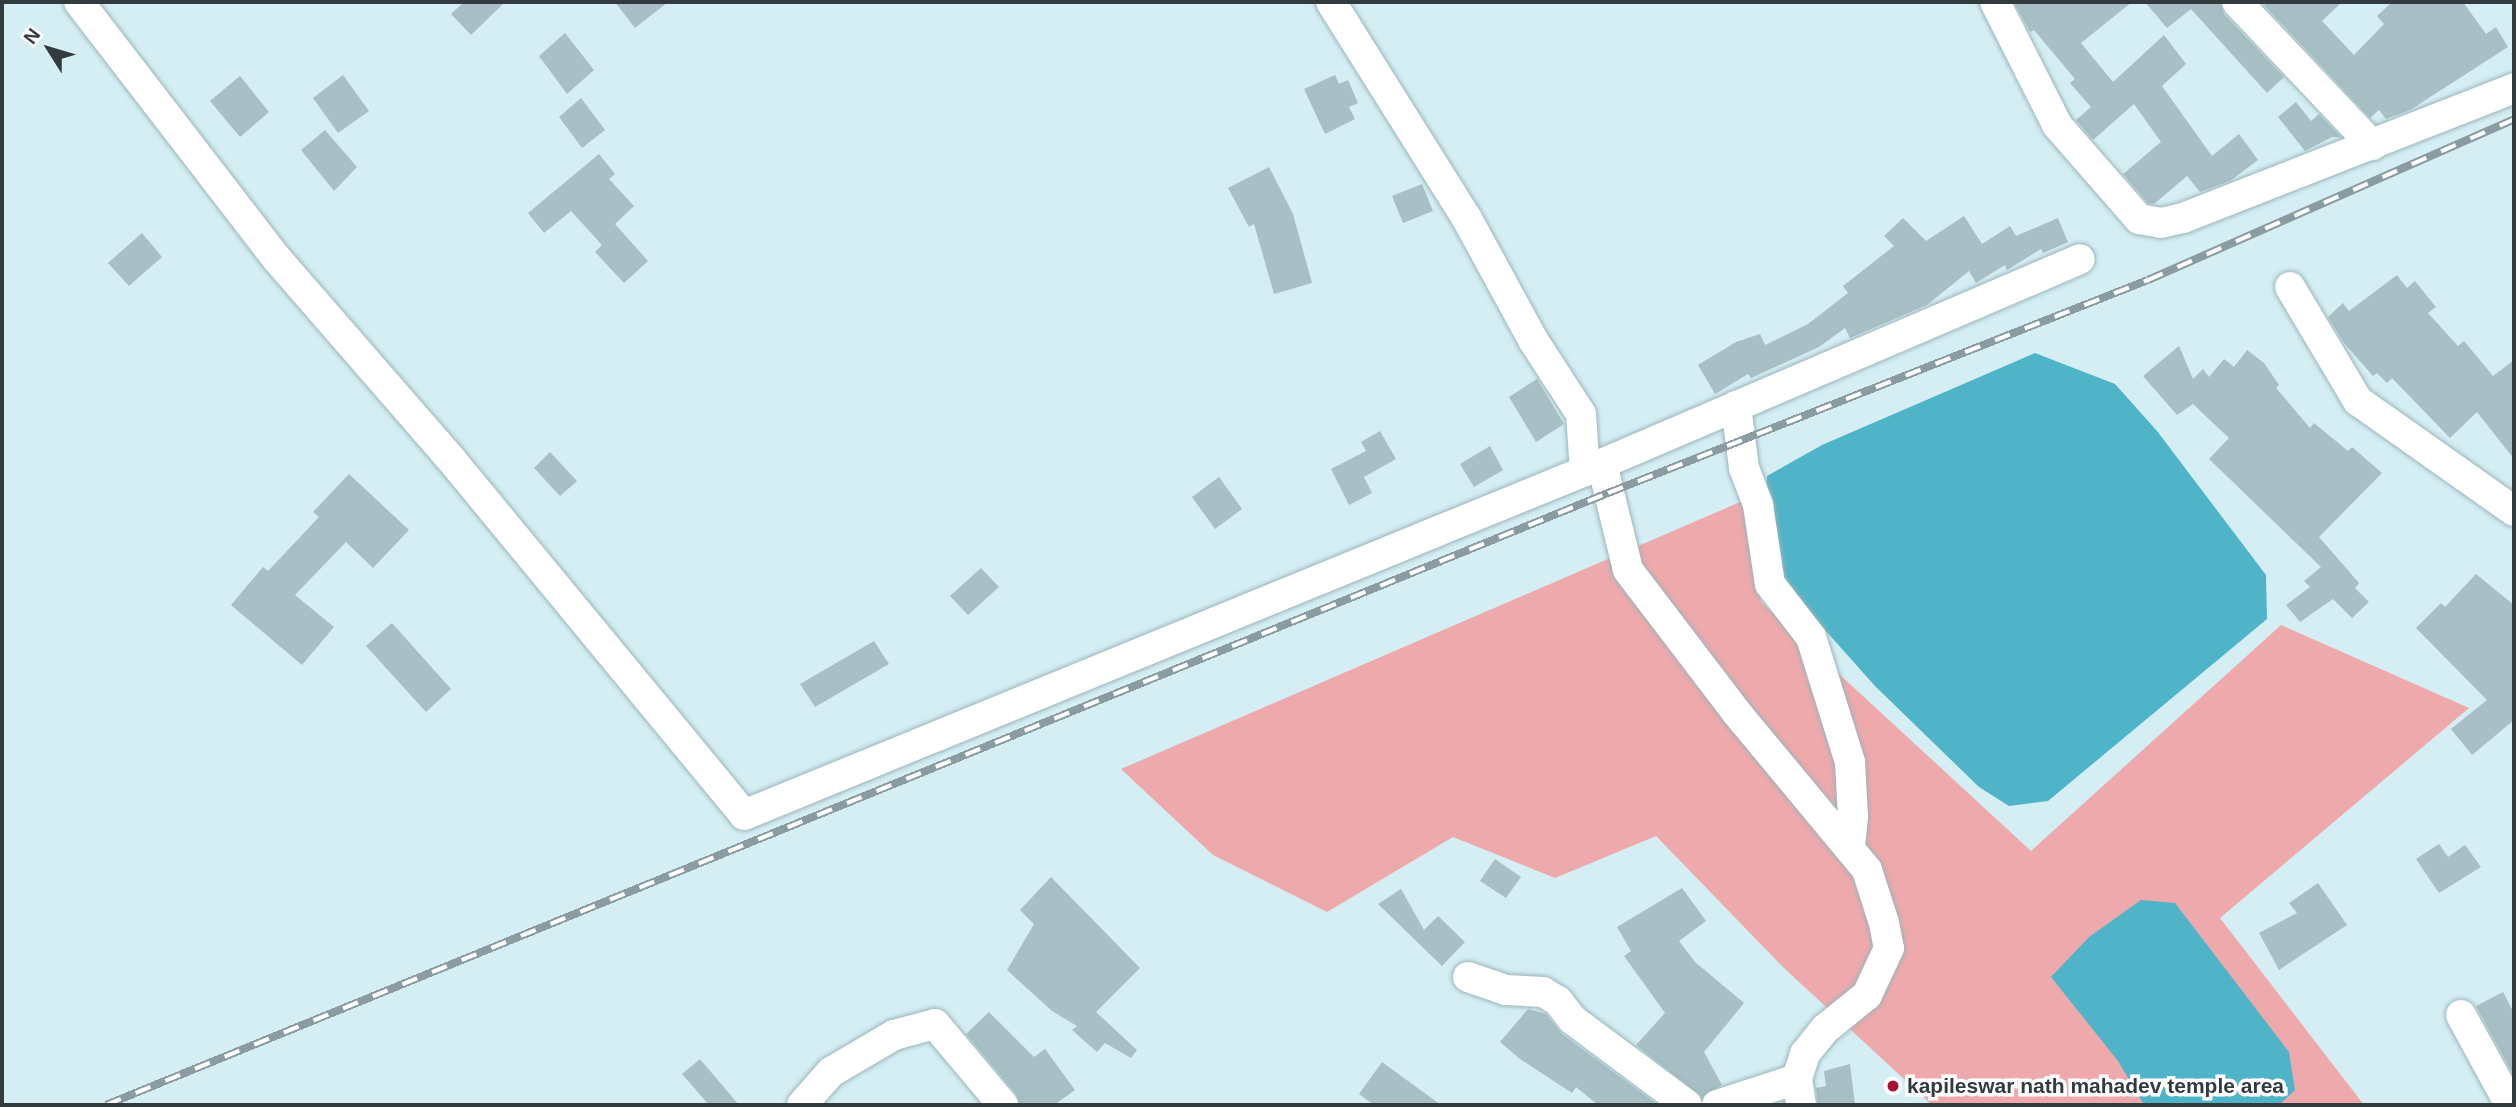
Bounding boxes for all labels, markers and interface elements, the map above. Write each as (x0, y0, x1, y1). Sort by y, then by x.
north arrow (14, 14, 84, 84)
text: N (19, 24, 44, 48)
place label: kapileswar nath mahadev temple area (1907, 1073, 2284, 1099)
marker: kapileswar nath mahadev temple area (1885, 1078, 1901, 1094)

